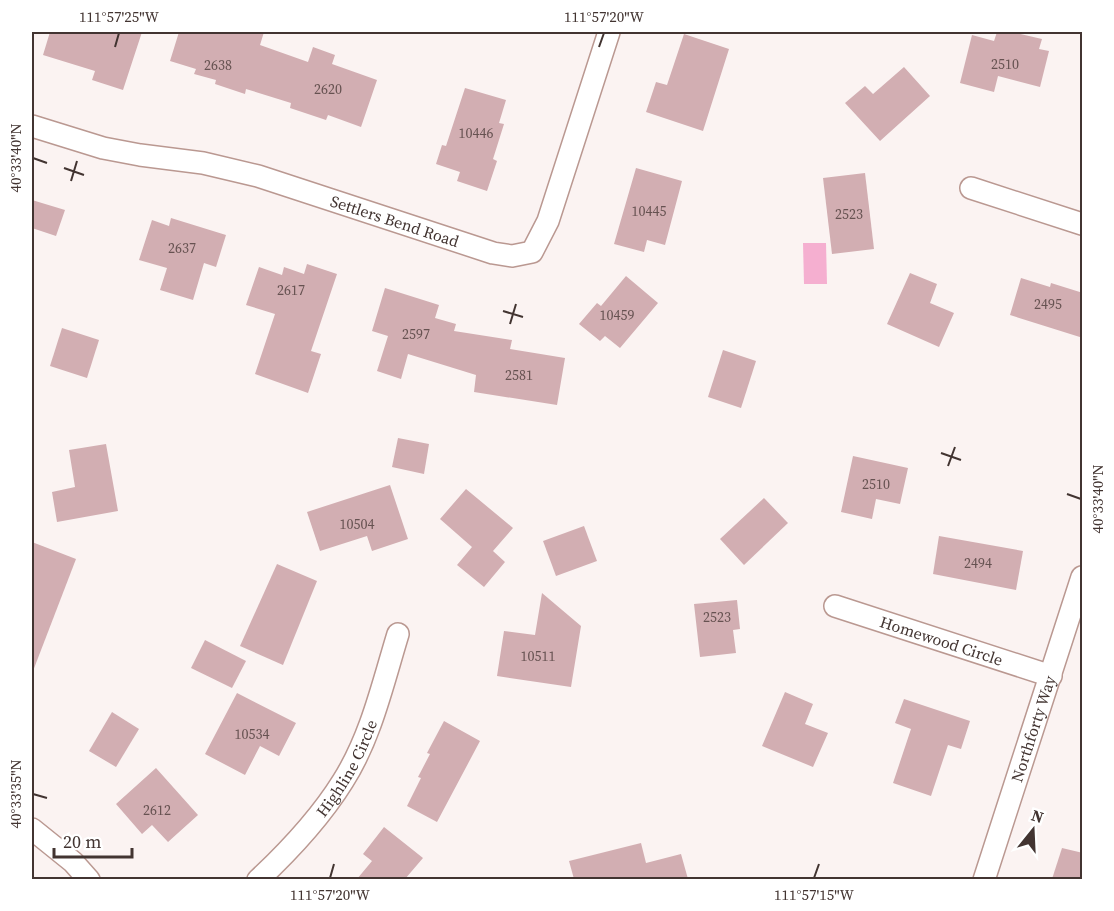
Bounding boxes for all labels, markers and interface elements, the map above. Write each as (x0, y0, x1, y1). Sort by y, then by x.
text: 111°57'25"W (79, 6, 160, 27)
text: 111°57'20"W (564, 6, 645, 27)
house number: 2510 (991, 54, 1019, 74)
house number: 2638 (204, 55, 232, 75)
house number: 2620 (314, 79, 342, 99)
text: 40°33'40"N (5, 123, 26, 193)
house number: 10446 (459, 123, 494, 143)
street label: Settlers Bend Road (328, 189, 462, 252)
house number: 10445 (632, 201, 667, 221)
house number: 2523 (835, 204, 863, 224)
house number: 2637 (168, 238, 196, 258)
house number: 2617 (277, 280, 305, 300)
house number: 2495 (1034, 294, 1062, 314)
house number: 10459 (600, 305, 635, 325)
house number: 2597 (402, 324, 430, 344)
house number: 2581 (505, 365, 533, 385)
text: 40°33'40"N (1087, 464, 1108, 534)
house number: 2510 (862, 474, 890, 494)
house number: 10504 (340, 514, 375, 534)
house number: 2494 (964, 553, 992, 573)
house number: 2523 (703, 607, 731, 627)
street label: Homewood Circle (877, 610, 1006, 671)
house number: 10511 (521, 646, 556, 666)
street label: Northforty Way (1005, 672, 1061, 785)
street label: Highline Circle (311, 716, 382, 821)
house number: 10534 (235, 724, 270, 744)
text: 40°33'35"N (5, 759, 26, 829)
house number: 2612 (143, 800, 171, 820)
north arrow (1003, 800, 1063, 860)
text: N (1029, 803, 1047, 828)
scale bar (54, 821, 132, 859)
text: 20 m (63, 829, 101, 854)
text: 111°57'20"W (290, 884, 371, 905)
text: 111°57'15"W (774, 884, 855, 905)

